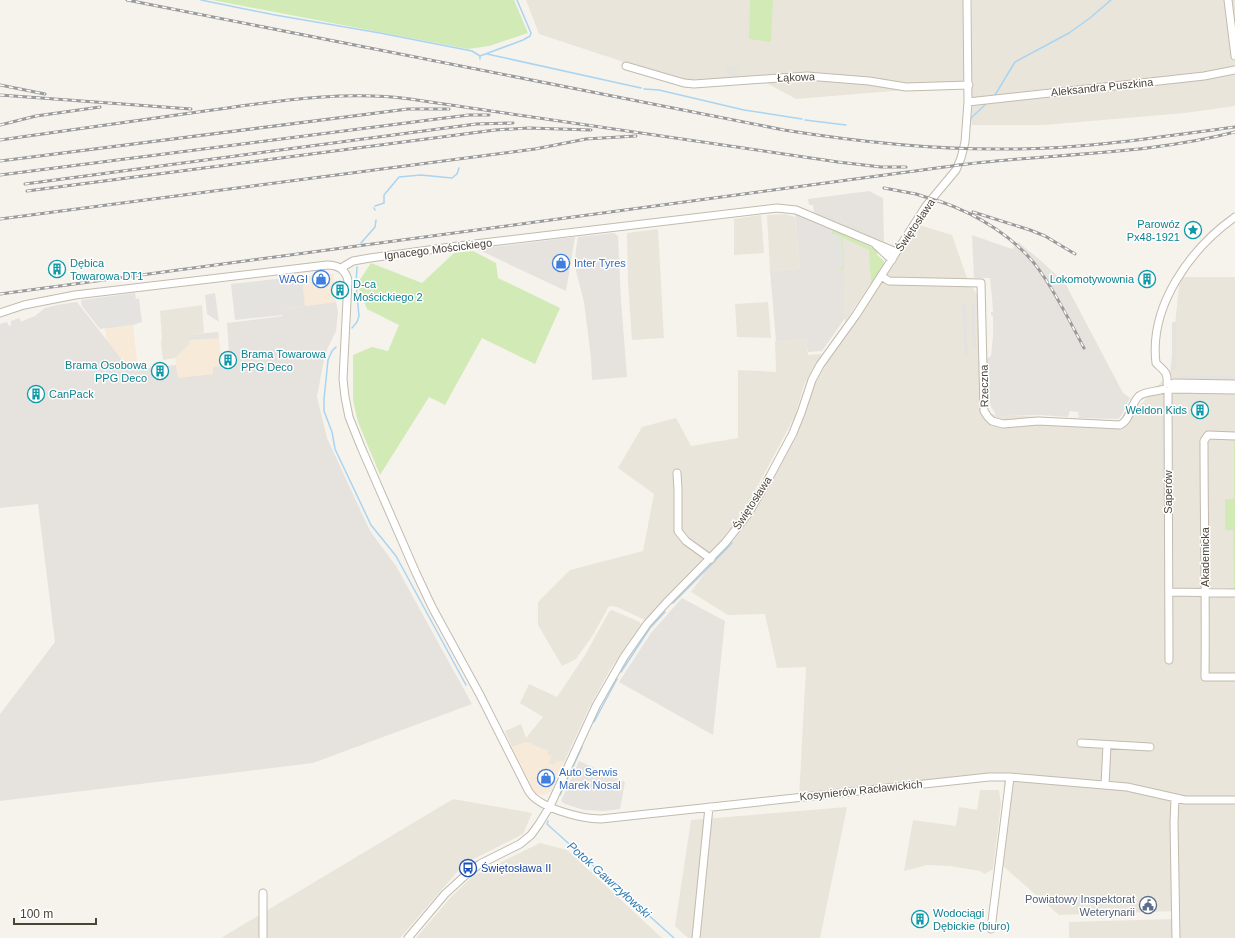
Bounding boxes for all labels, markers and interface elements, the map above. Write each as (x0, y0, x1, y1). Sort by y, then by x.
street label: Łąkowa (777, 70, 816, 84)
street label: Aleksandra Puszkina (1050, 76, 1155, 98)
street label: Świętosława (893, 196, 938, 254)
place label: Parowóz Px48-1921 (1127, 218, 1180, 243)
place icon: Parowóz Px48-1921 (1183, 220, 1203, 240)
street label: Ignacego Mościckiego (383, 236, 493, 262)
shop icon: Inter Tyres (551, 253, 571, 273)
place label: Dębica Towarowa DT1 (70, 257, 143, 282)
place label: Inter Tyres (574, 257, 626, 269)
building icon: Dębica Towarowa DT1 (47, 259, 67, 279)
shop icon: WAGI (311, 269, 331, 289)
building icon: Lokomotywownia (1137, 269, 1157, 289)
place label: WAGI (279, 273, 308, 285)
place label: Lokomotywownia (1050, 273, 1135, 285)
place label: D-ca Mościckiego 2 (353, 278, 423, 303)
building icon: D-ca Mościckiego 2 (330, 280, 350, 300)
place label: Brama Towarowa PPG Deco (241, 348, 327, 373)
building icon: Brama Towarowa PPG Deco (218, 350, 238, 370)
place label: Brama Osobowa PPG Deco (65, 359, 148, 384)
building icon: Brama Osobowa PPG Deco (150, 361, 170, 381)
street label: Rzeczna (978, 364, 990, 407)
building icon: CanPack (26, 384, 46, 404)
place label: CanPack (49, 388, 94, 400)
building icon: Weldon Kids (1190, 400, 1210, 420)
place label: Weldon Kids (1125, 404, 1187, 416)
street label: Saperów (1162, 470, 1174, 514)
street label: Świętosława (730, 473, 774, 532)
street label: Akademicka (1199, 526, 1211, 587)
place label: Auto Serwis Marek Nosal (559, 766, 621, 791)
shop icon: Auto Serwis Marek Nosal (536, 768, 556, 788)
street label: Kosynierów Racławickich (799, 778, 923, 802)
water label: Potok Gawrzyłowski (564, 839, 654, 921)
bus stop icon: Świętosława II (458, 858, 478, 878)
place label: Świętosława II (481, 862, 551, 874)
place label: Powiatowy Inspektorat Weterynarii (1025, 893, 1135, 918)
public building icon: Powiatowy Inspektorat Weterynarii (1138, 895, 1158, 915)
scale bar (14, 900, 96, 926)
text: 100 m (20, 907, 53, 921)
place label: Wodociągi Dębickie (biuro) (933, 907, 1010, 932)
building icon: Wodociągi Dębickie (biuro) (910, 909, 930, 929)

